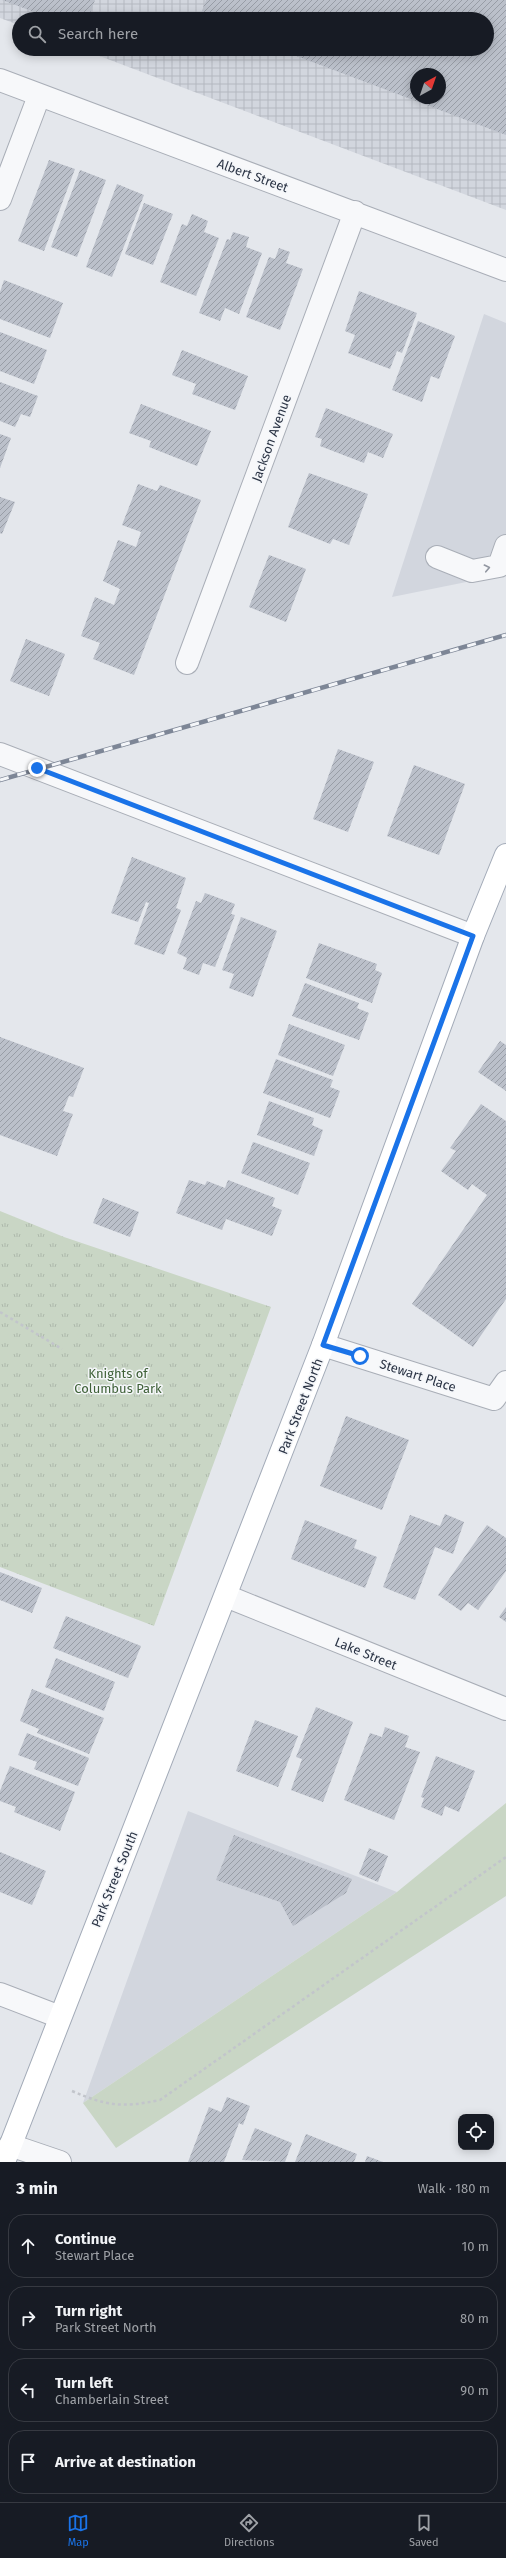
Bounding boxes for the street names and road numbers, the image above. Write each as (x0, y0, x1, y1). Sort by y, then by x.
street label: Albert Street (215, 156, 291, 195)
street label: Jackson Avenue (249, 393, 294, 484)
street label: Park Street North (275, 1356, 326, 1456)
street label: Stewart Place (378, 1356, 458, 1395)
street label: Lake Street (333, 1634, 399, 1673)
street label: Park Street South (88, 1829, 141, 1929)

